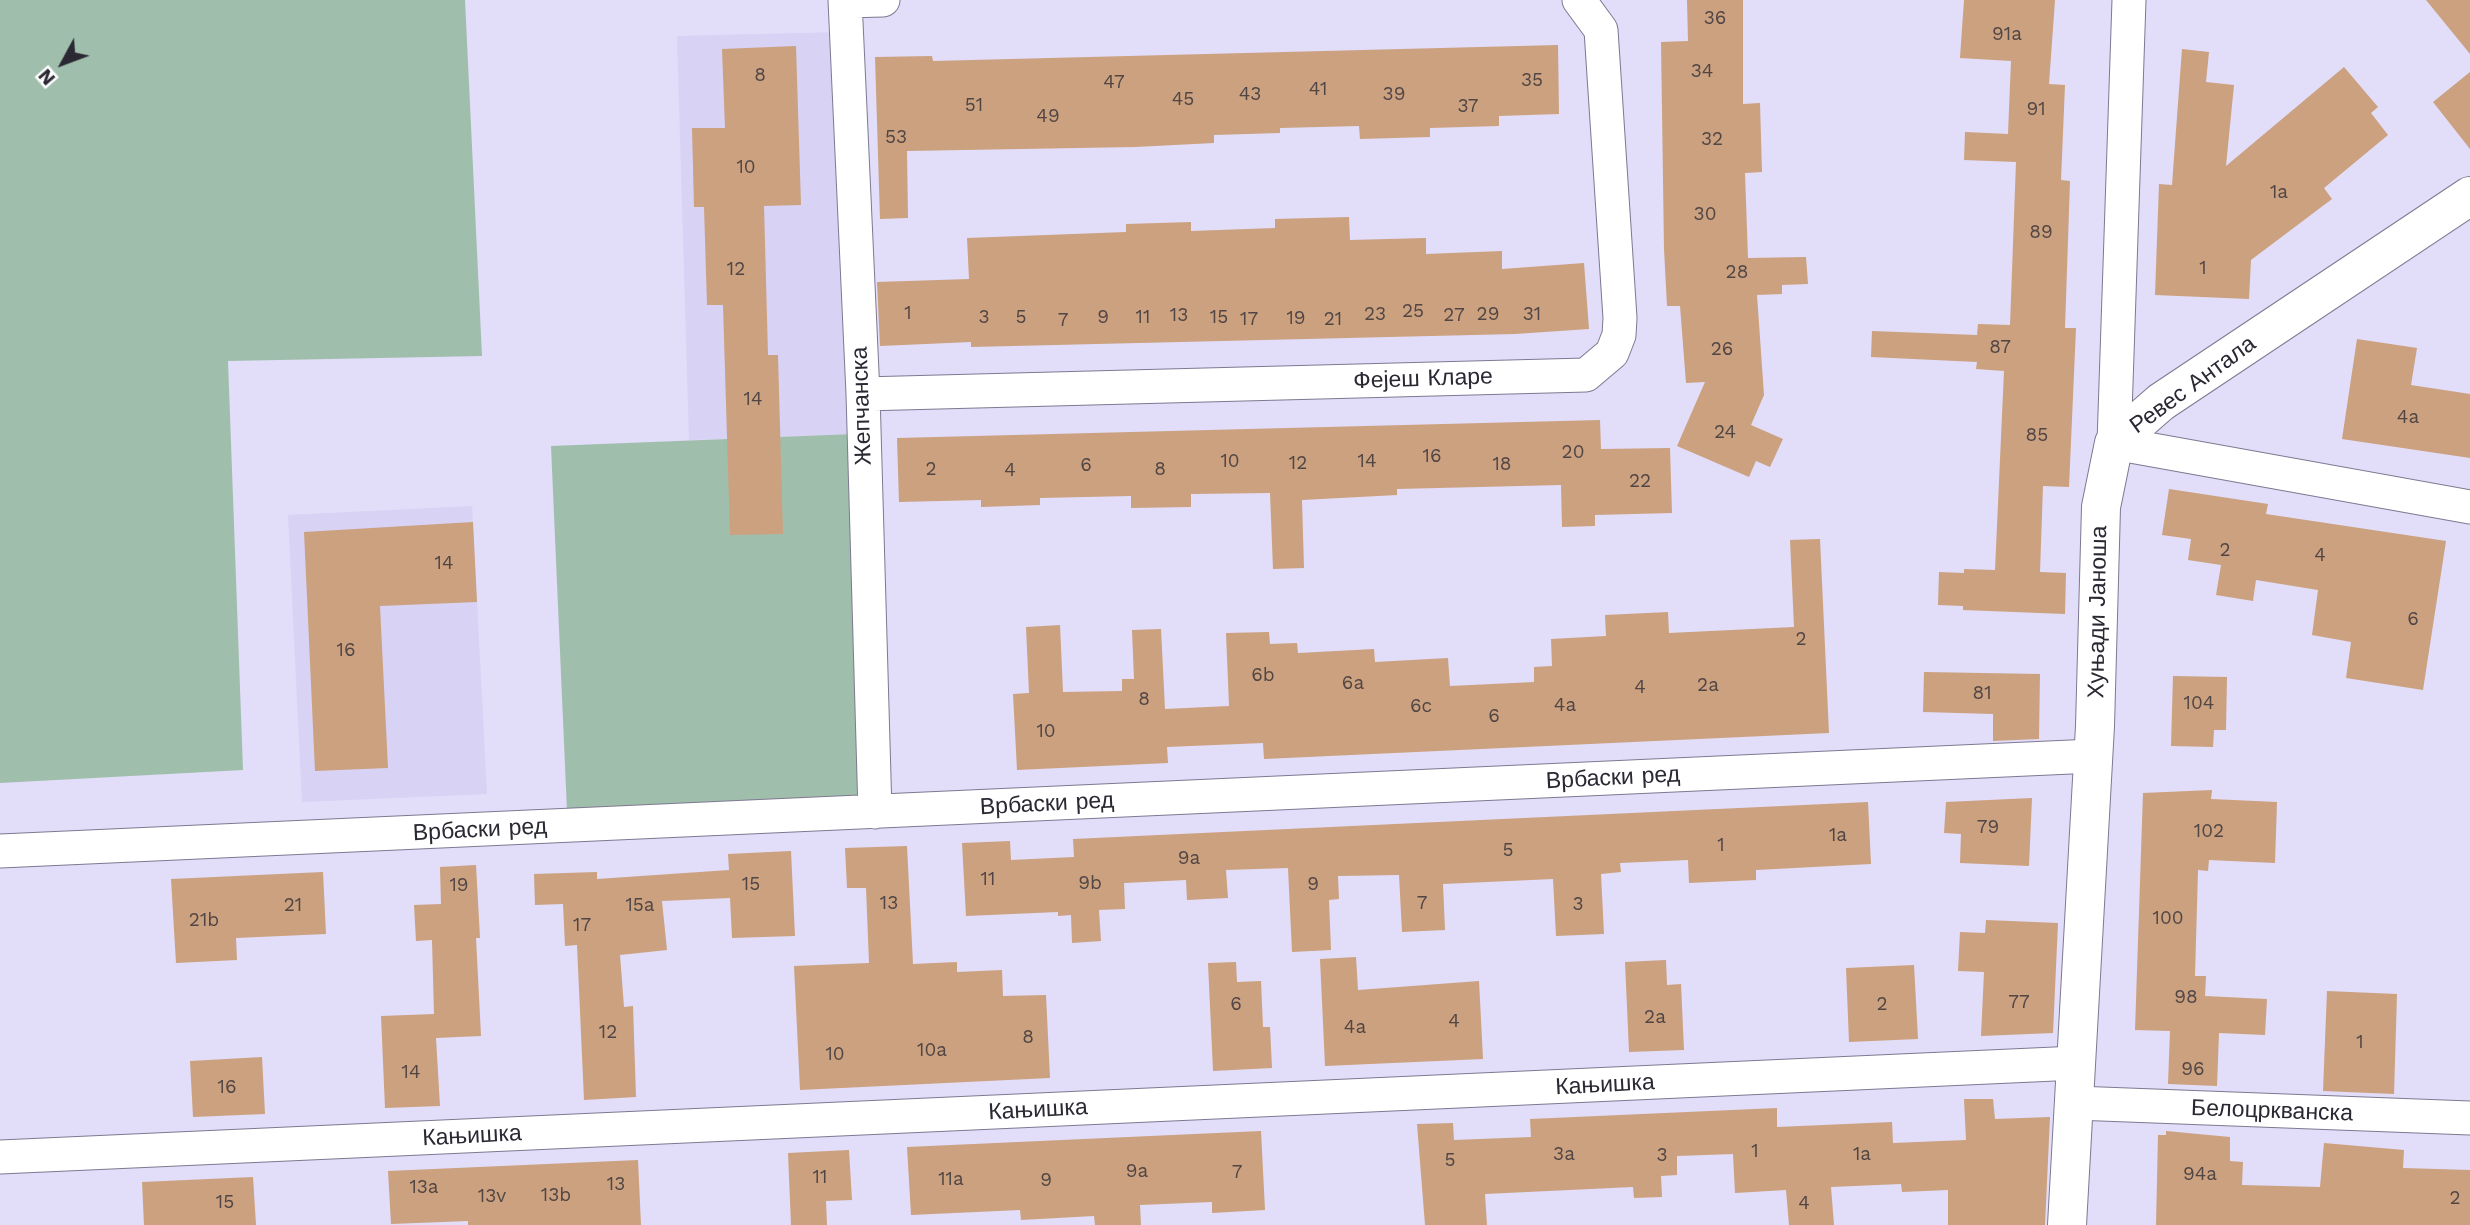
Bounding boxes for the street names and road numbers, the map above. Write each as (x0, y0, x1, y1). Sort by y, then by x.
street label: Ревес Антала (2125, 330, 2261, 440)
street label: Жепчанска (846, 346, 878, 466)
street label: Фејеш Кларе (1353, 363, 1493, 395)
street label: Хуњади Јаноша (2083, 525, 2113, 699)
street label: Врбаски ред (1545, 761, 1681, 795)
street label: Врбаски ред (979, 787, 1115, 821)
street label: Врбаски ред (412, 813, 548, 847)
street label: Кањишка (1555, 1069, 1655, 1101)
street label: Кањишка (988, 1094, 1088, 1126)
street label: Белоцркванска (2191, 1094, 2353, 1128)
street label: Кањишка (422, 1120, 522, 1152)

